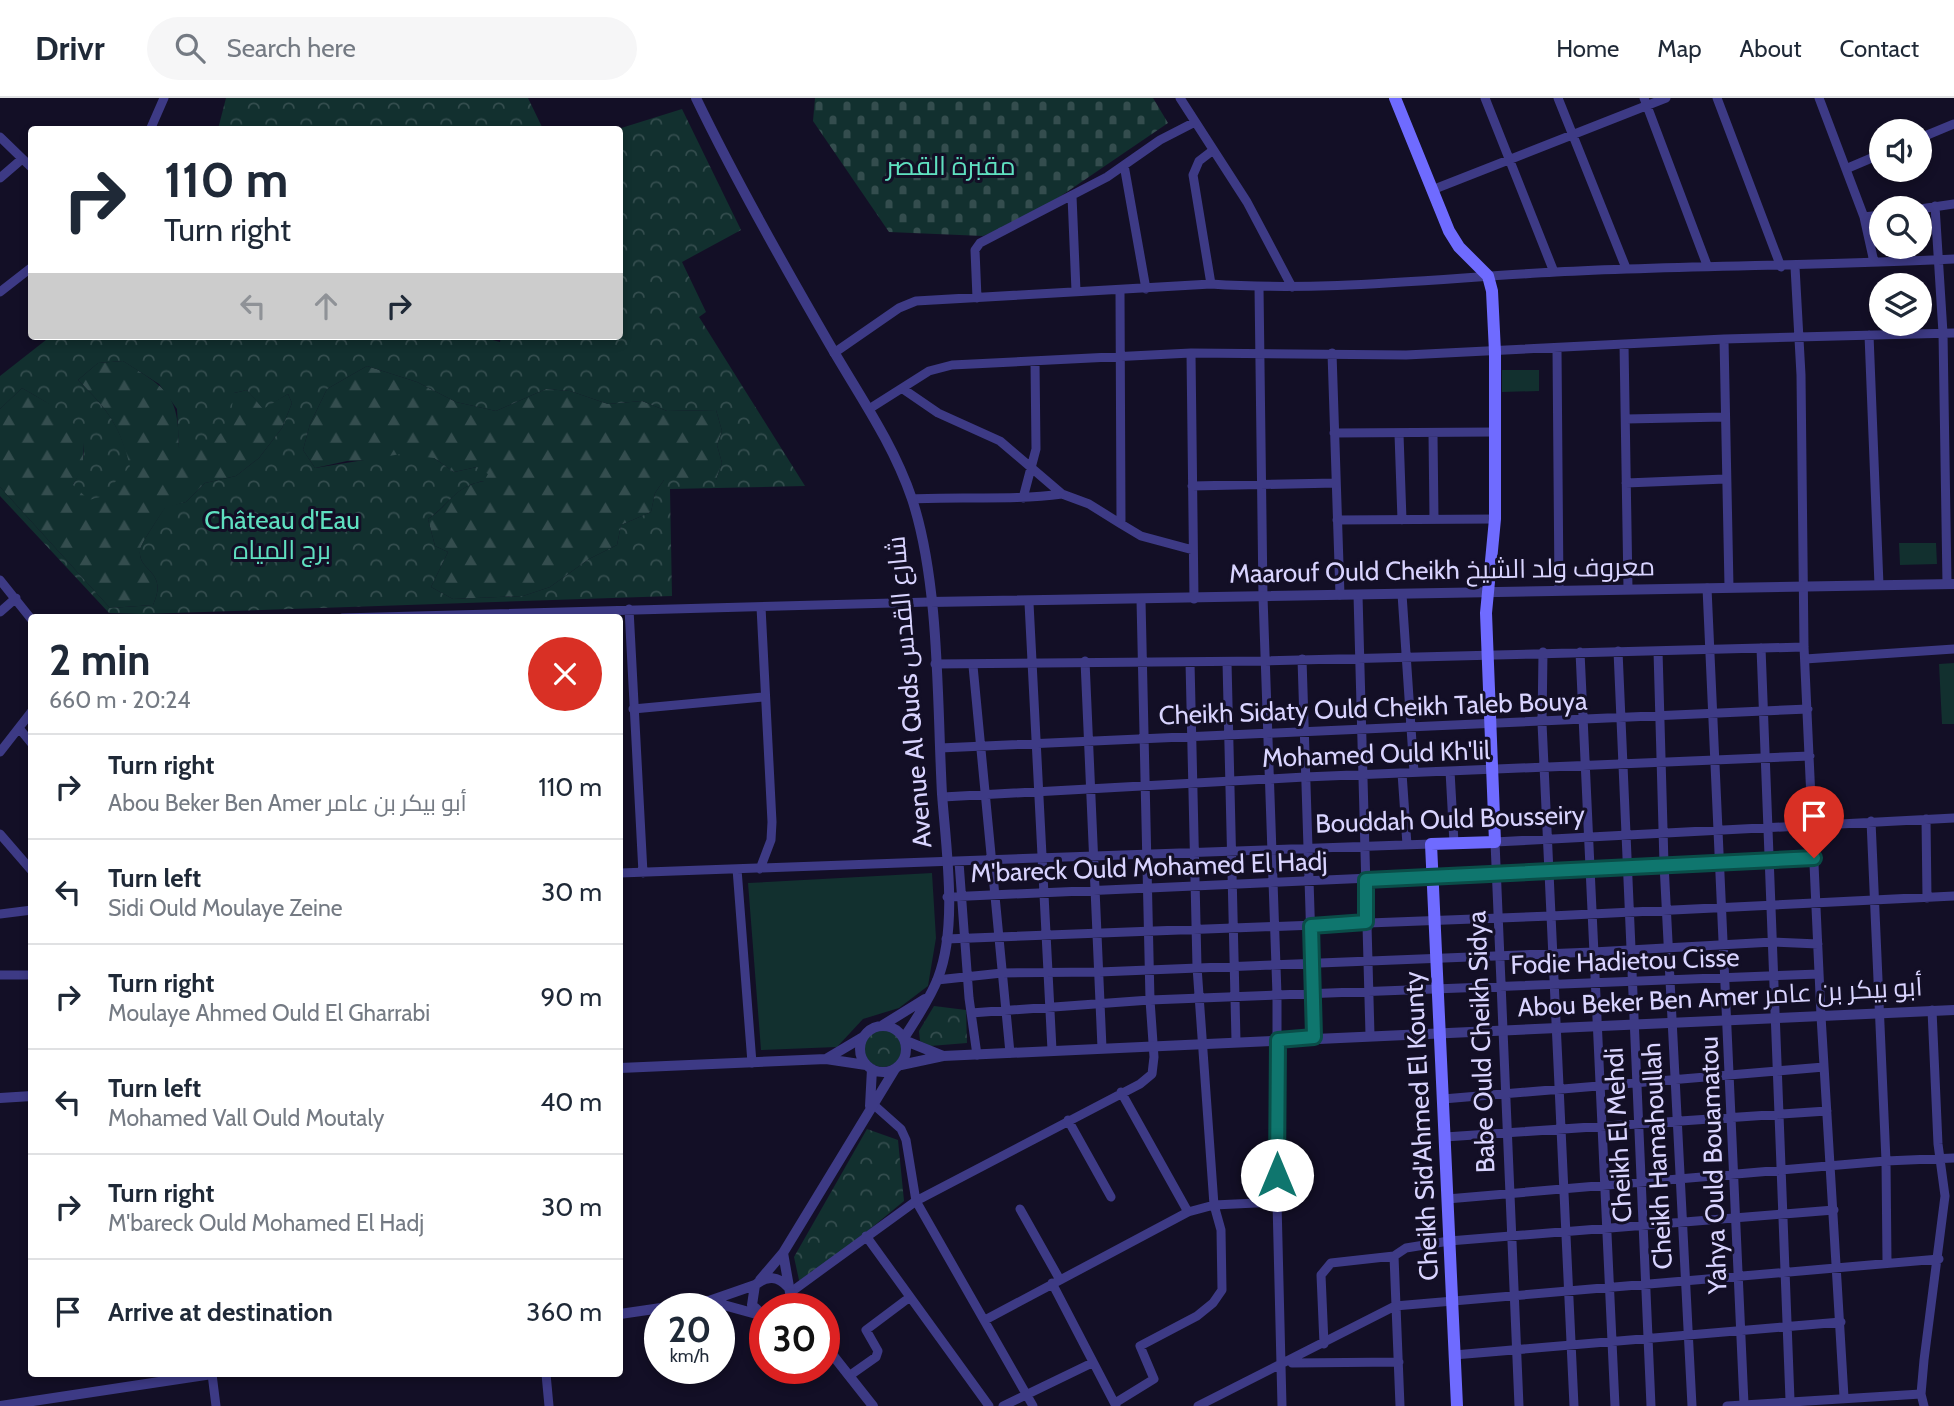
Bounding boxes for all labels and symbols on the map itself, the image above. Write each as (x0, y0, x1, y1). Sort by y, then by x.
park label: مقبرة القصر (884, 150, 1016, 182)
park label: Château d'Eau برج المياه (204, 504, 360, 567)
street label: Avenue Al Quds شارع القدس (879, 535, 940, 849)
street label: Maarouf Ould Cheikh معروف ولد الشيخ (1229, 550, 1655, 591)
street label: Cheikh Sidaty Ould Cheikh Taleb Bouya (1158, 685, 1588, 731)
street label: Mohamed Ould Kh'lil (1261, 734, 1491, 774)
pin (1784, 786, 1844, 858)
street label: Bouddah Ould Bousseiry (1315, 798, 1585, 840)
street label: M'bareck Ould Mohamed El Hadj (970, 845, 1328, 889)
street label: Babe Ould Cheikh Sidya (1460, 910, 1502, 1174)
street label: Fodie Hadietou Cisse (1510, 941, 1740, 981)
street label: Abou Beker Ben Amer أبو بيكر بن عامر (1517, 969, 1923, 1024)
street label: Cheikh Sid'Ahmed El Kounty (1397, 971, 1445, 1281)
street label: Yahya Ould Bouamatou (1693, 1036, 1734, 1295)
street label: Cheikh Hamahoullah (1635, 1042, 1679, 1270)
street label: Cheikh El Mehdi (1597, 1047, 1639, 1223)
position arrow (1240, 1138, 1314, 1212)
speed limit sign: 30 (749, 1293, 840, 1384)

